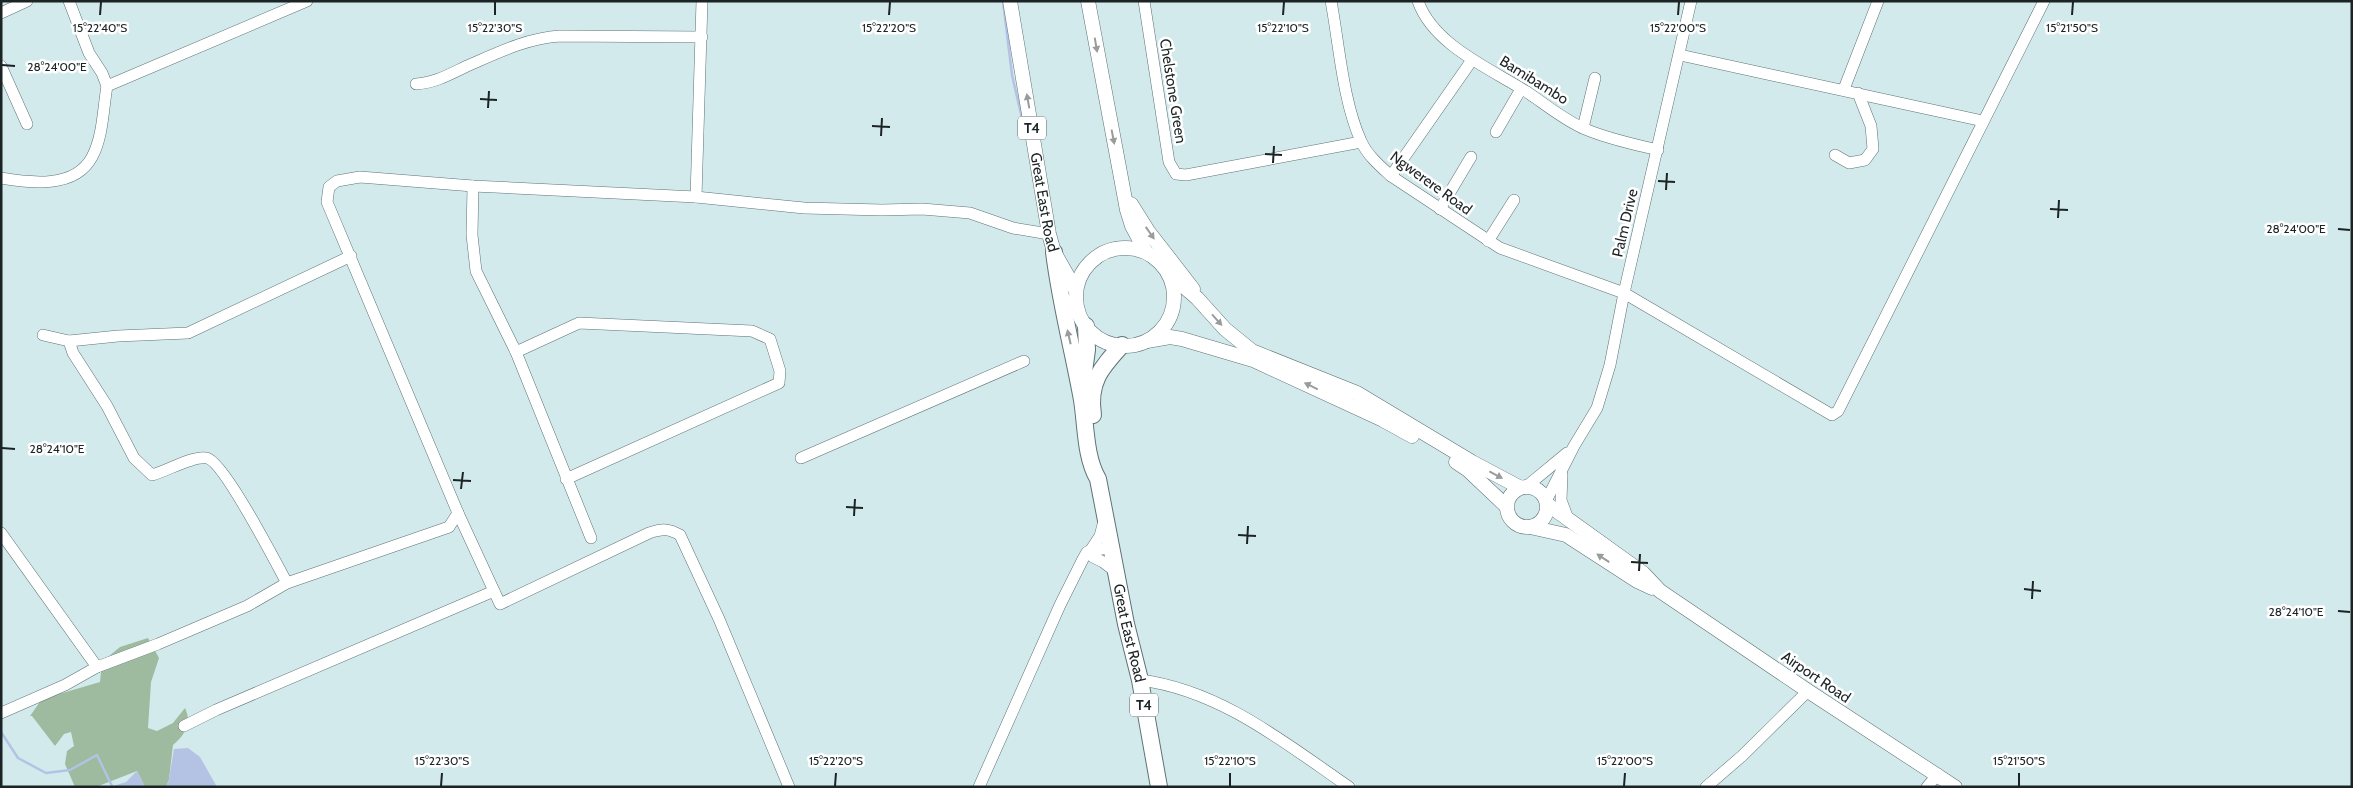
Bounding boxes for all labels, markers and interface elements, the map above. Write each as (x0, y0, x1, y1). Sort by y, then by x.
text: 15°22'40"S (73, 20, 127, 35)
text: 15°22'30"S (468, 20, 522, 35)
text: 15°22'20"S (862, 20, 916, 35)
text: 15°22'10"S (1257, 20, 1309, 35)
text: 15°22'00"S (1650, 20, 1706, 35)
text: 15°21'50"S (2046, 20, 2098, 35)
one-way arrow (1093, 37, 1101, 53)
street label: Chelstone Green (1156, 37, 1190, 145)
street label: Bamibambo (1496, 52, 1572, 108)
text: 28°24'00"E (27, 59, 87, 74)
one-way arrow (1023, 92, 1031, 108)
road number: T4 (1018, 116, 1046, 140)
one-way arrow (1110, 129, 1118, 145)
street label: Ngwerere Road (1387, 147, 1475, 219)
street label: Great East Road (1027, 151, 1062, 254)
street label: Palm Drive (1608, 187, 1642, 259)
text: 28°24'00"E (2266, 221, 2326, 236)
one-way arrow (1145, 227, 1155, 240)
one-way arrow (1211, 313, 1223, 325)
one-way arrow (1065, 329, 1073, 344)
one-way arrow (1304, 381, 1318, 389)
text: 28°24'10"E (30, 441, 85, 456)
one-way arrow (1489, 471, 1503, 479)
one-way arrow (1596, 553, 1610, 563)
street label: Great East Road (1109, 582, 1149, 684)
text: 28°24'10"E (2269, 604, 2324, 619)
street label: Airport Road (1778, 647, 1854, 707)
road number: T4 (1130, 694, 1158, 716)
text: 15°22'30"S (415, 753, 469, 768)
text: 15°22'20"S (809, 753, 863, 768)
text: 15°22'10"S (1204, 753, 1256, 768)
text: 15°22'00"S (1597, 753, 1653, 768)
text: 15°21'50"S (1993, 753, 2045, 768)

